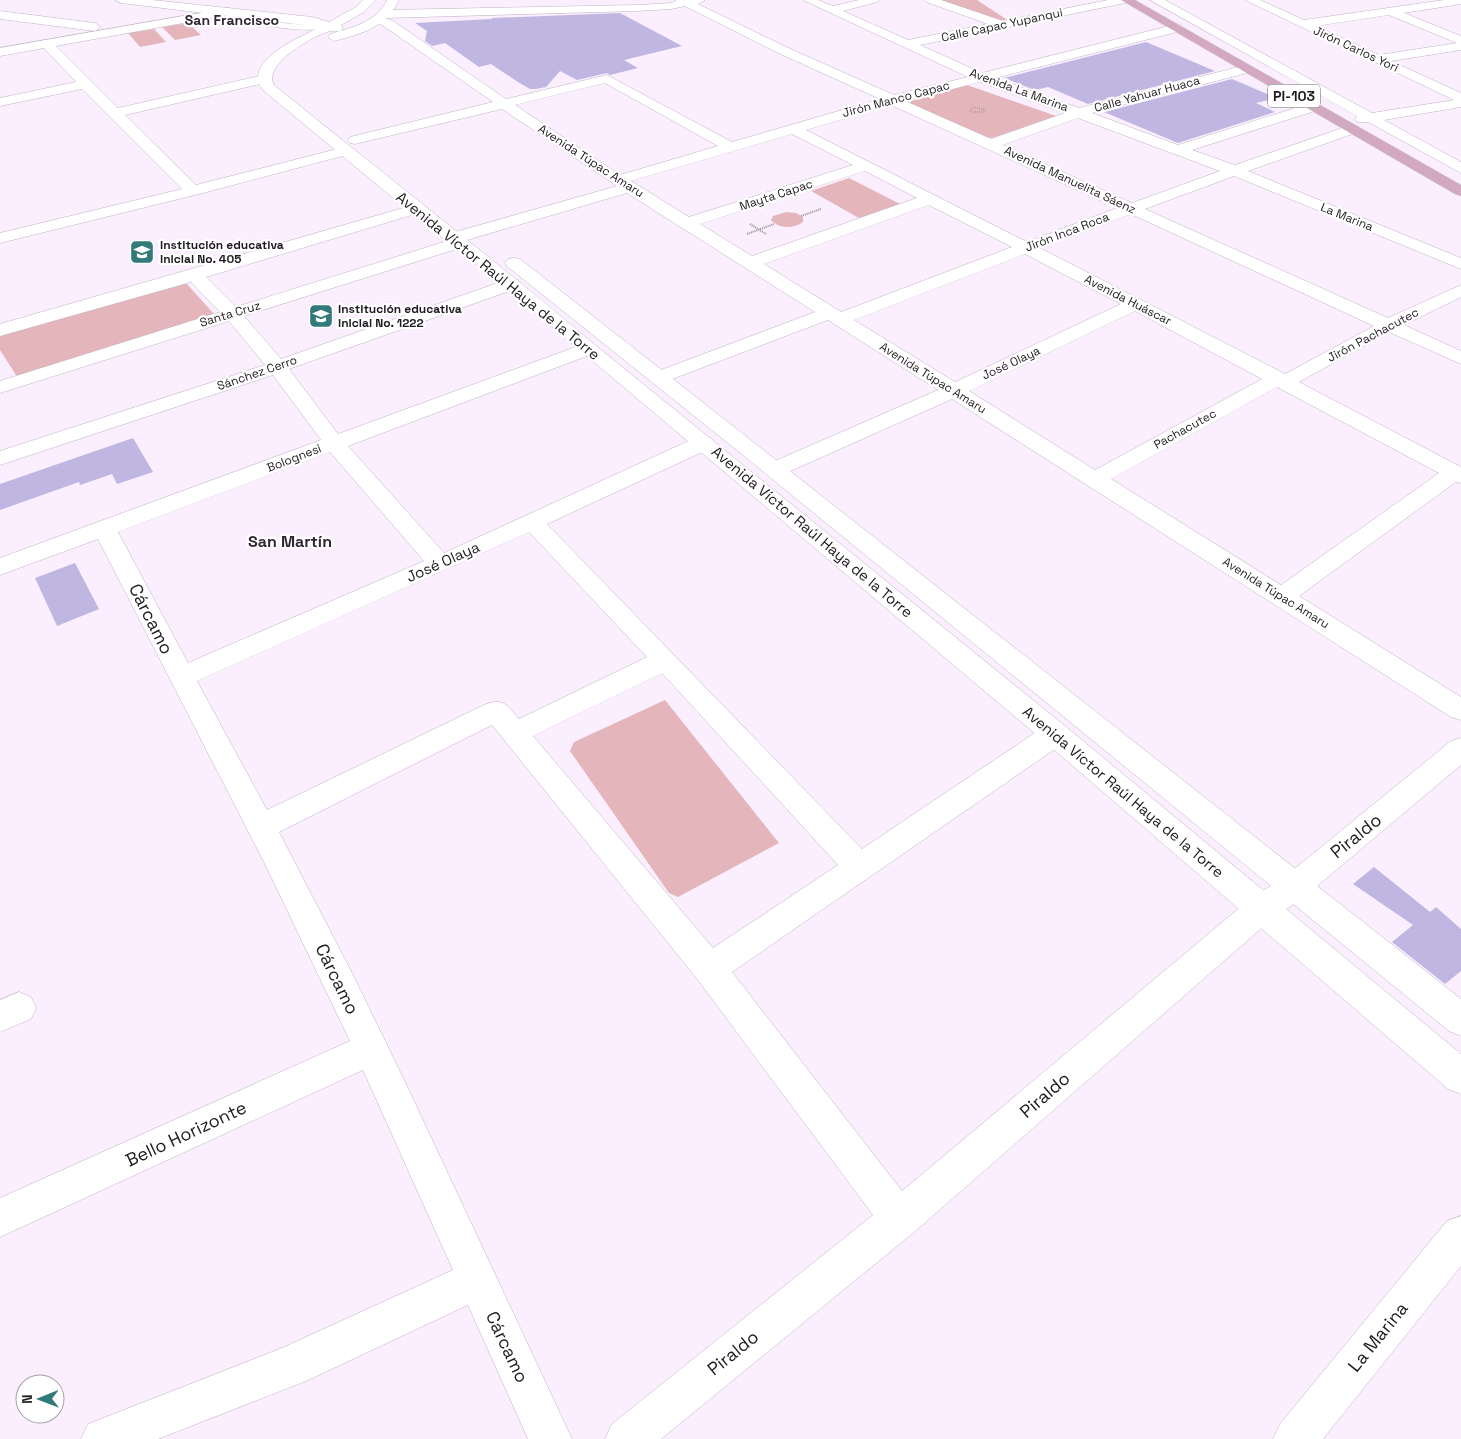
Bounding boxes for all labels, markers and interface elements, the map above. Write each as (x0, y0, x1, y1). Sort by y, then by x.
street label: Calle Capac Yupanqui (940, 4, 1064, 46)
district label: San Francisco (185, 11, 279, 29)
street label: Jirón Carlos Yori (1311, 22, 1401, 76)
street label: Avenida La Marina (967, 65, 1071, 115)
street label: Calle Yahuar Huaca (1092, 72, 1202, 116)
street label: Jirón Manco Capac (840, 77, 952, 121)
road number: PI-103 (1268, 84, 1320, 108)
street label: Avenida Túpac Amaru (535, 121, 647, 201)
street label: Avenida Manuelita Sáenz (1001, 142, 1139, 218)
street label: Mayta Capac (737, 176, 815, 214)
street label: Avenida Víctor Raúl Haya de la Torre (393, 187, 604, 364)
street label: La Marina (1318, 199, 1376, 235)
street label: Jirón Inca Roca (1023, 209, 1111, 255)
place label: Institución educativa inicial No. 405 (160, 237, 284, 267)
school or university icon: Institución educativa inicial No. 405 (129, 239, 155, 265)
street label: Avenida Huáscar (1082, 271, 1175, 329)
street label: Santa Cruz (198, 297, 262, 331)
place label: Institución educativa inicial No. 1222 (338, 301, 462, 331)
school or university icon: Institución educativa inicial No. 1222 (308, 303, 334, 329)
street label: Jirón Pachacutec (1324, 304, 1422, 366)
street label: Avenida Túpac Amaru (877, 339, 989, 417)
street label: José Olaya (979, 342, 1043, 384)
street label: Sánchez Cerro (215, 352, 299, 394)
street label: Pachacutec (1151, 405, 1219, 453)
street label: Bolognesi (264, 440, 324, 476)
street label: Avenida Víctor Raúl Haya de la Torre (708, 442, 917, 622)
district label: San Martín (248, 531, 332, 552)
street label: José Olaya (403, 537, 483, 586)
street label: Avenida Túpac Amaru (1220, 554, 1332, 632)
street label: Cárcamo (124, 580, 179, 658)
street label: Avenida Víctor Raúl Haya de la Torre (1019, 702, 1228, 882)
street label: Piraldo (1325, 808, 1386, 863)
street label: Cárcamo (310, 940, 364, 1018)
street label: Piraldo (1015, 1067, 1075, 1123)
street label: Bello Horizonte (122, 1095, 250, 1172)
street label: La Marina (1342, 1297, 1413, 1376)
street label: Cárcamo (481, 1307, 534, 1386)
street label: Piraldo (702, 1325, 763, 1380)
north arrow (15, 1374, 65, 1424)
text: N (18, 1394, 36, 1404)

